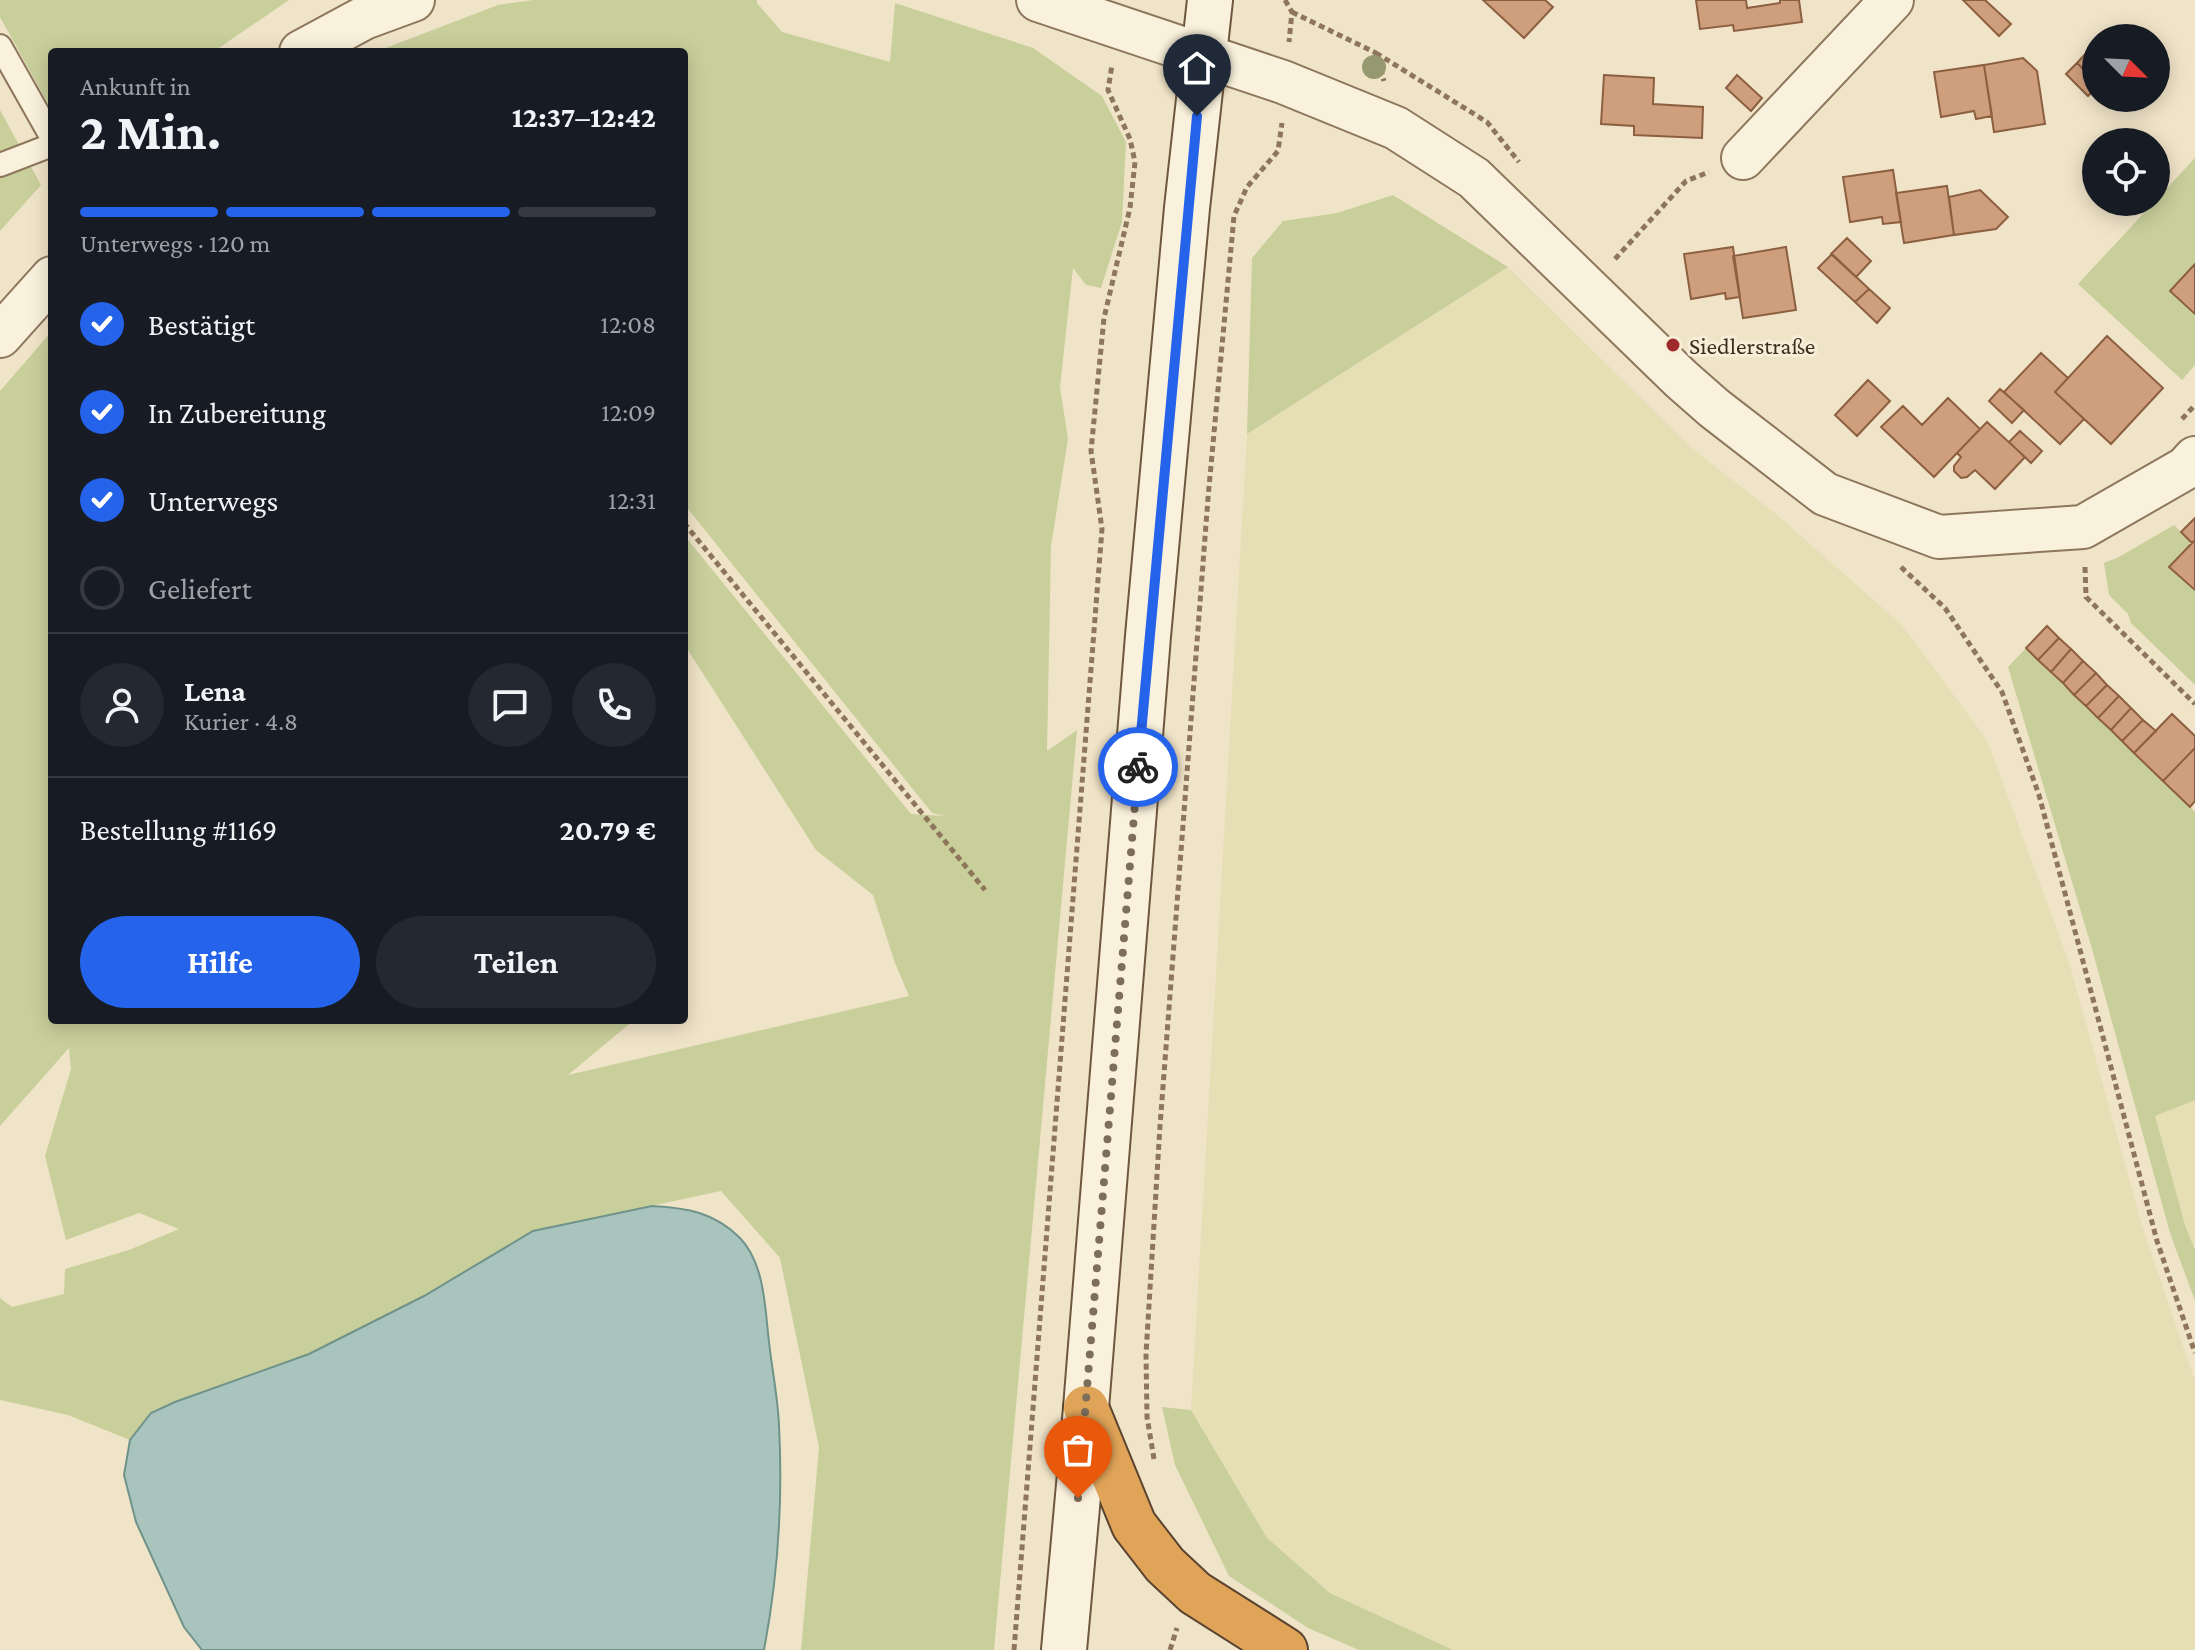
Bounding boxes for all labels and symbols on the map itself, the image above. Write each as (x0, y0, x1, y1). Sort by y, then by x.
north arrow (2082, 24, 2170, 112)
pin (1163, 34, 1231, 116)
place label: Siedlerstraße (1689, 332, 1815, 359)
marker: Siedlerstraße (1664, 336, 1682, 354)
courier (1098, 727, 1178, 807)
pin (1044, 1416, 1112, 1498)

